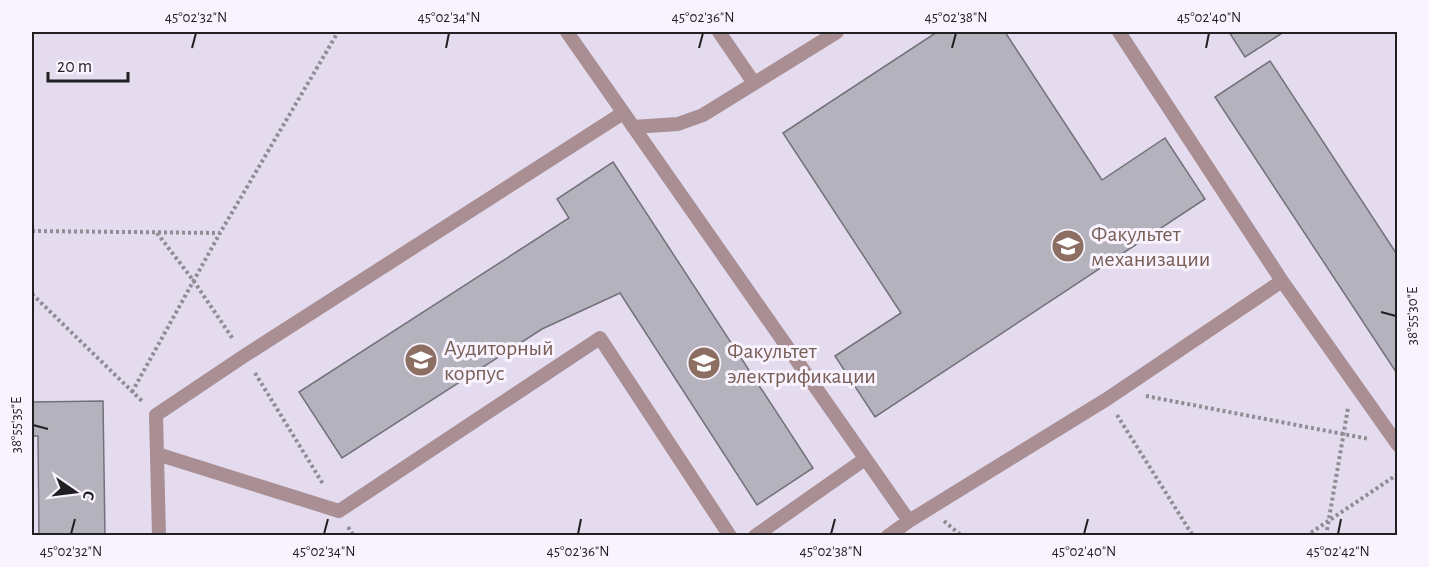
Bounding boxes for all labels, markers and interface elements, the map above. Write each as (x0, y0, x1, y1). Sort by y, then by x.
text: 45°02'32"N (165, 10, 227, 25)
text: 45°02'34"N (418, 10, 480, 25)
text: 45°02'36"N (672, 10, 734, 25)
text: 45°02'38"N (925, 10, 987, 25)
text: 45°02'40"N (1177, 10, 1241, 25)
scale bar (48, 45, 128, 83)
text: 20 m (57, 58, 92, 76)
place label: Факультет механизации (1091, 223, 1210, 270)
school or university icon: Факультет механизации (1050, 228, 1086, 264)
text: 38°55'30"E (1405, 287, 1420, 345)
place label: Аудиторный корпус (444, 337, 554, 384)
place label: Факультет электрификации (727, 340, 876, 387)
school or university icon: Аудиторный корпус (403, 342, 439, 378)
school or university icon: Факультет электрификации (686, 345, 722, 381)
text: 38°55'35"E (9, 397, 24, 453)
north arrow (45, 462, 105, 522)
text: С (80, 489, 97, 502)
text: 45°02'32"N (40, 544, 102, 559)
text: 45°02'34"N (293, 544, 355, 559)
text: 45°02'36"N (547, 544, 609, 559)
text: 45°02'38"N (800, 544, 862, 559)
text: 45°02'40"N (1052, 544, 1116, 559)
text: 45°02'42"N (1306, 544, 1370, 559)

